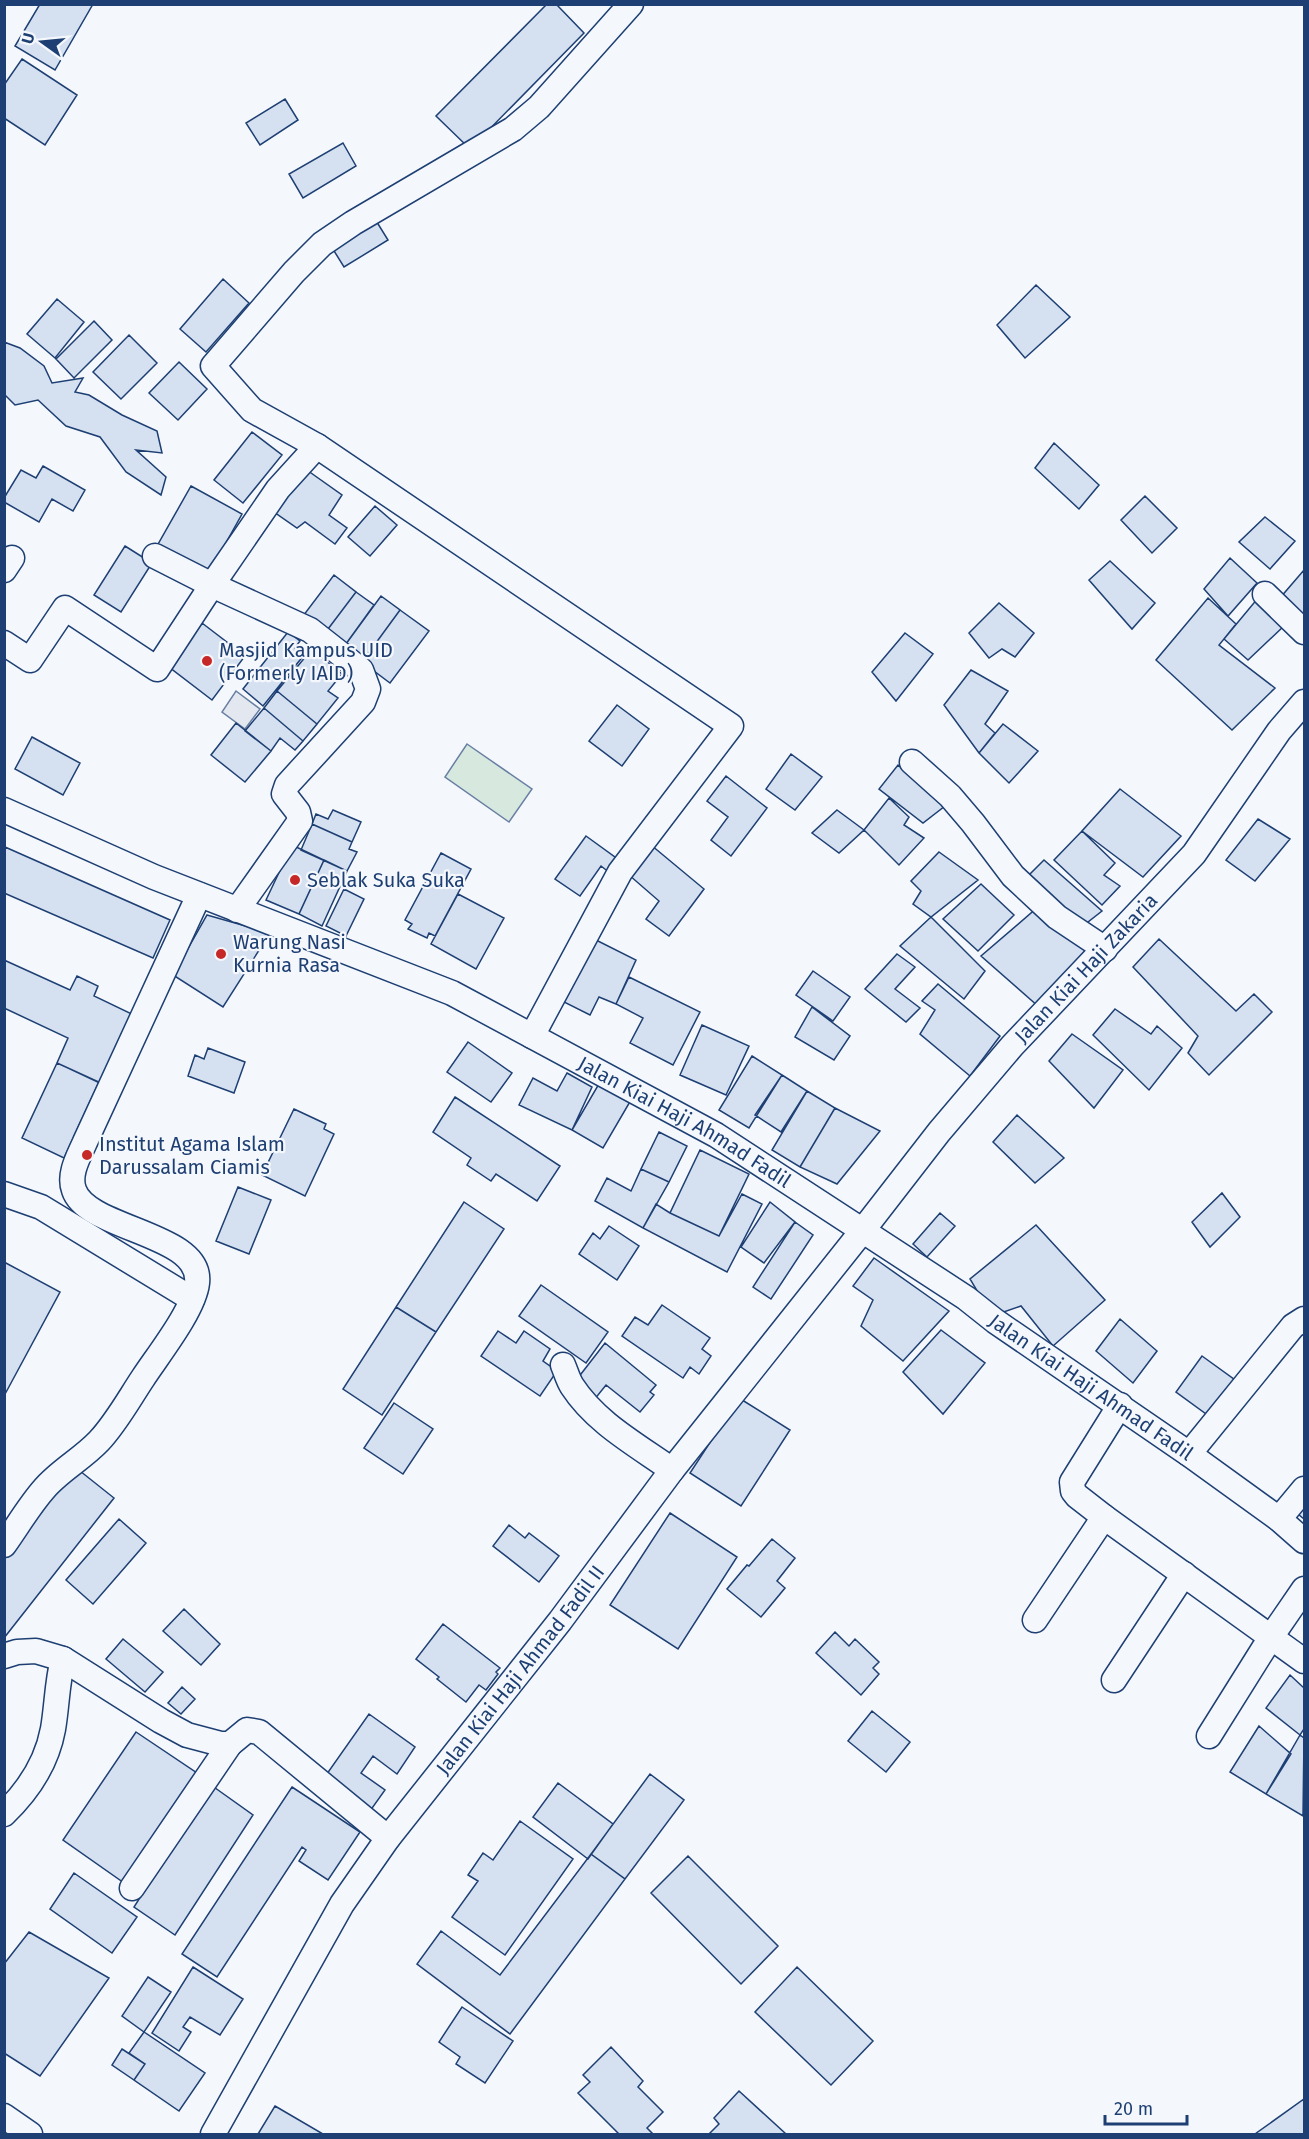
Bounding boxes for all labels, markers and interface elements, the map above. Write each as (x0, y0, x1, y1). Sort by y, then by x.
north arrow (12, 12, 72, 72)
text: U (17, 31, 39, 46)
place label: Masjid Kampus UID (Formerly IAID) (219, 638, 393, 685)
marker: Masjid Kampus UID (Formerly IAID) (200, 654, 214, 668)
place label: Seblak Suka Suka (307, 868, 465, 892)
marker: Seblak Suka Suka (288, 873, 302, 887)
street label: Jalan Kiai Haji Zakaria (1009, 888, 1162, 1048)
place label: Warung Nasi Kurnia Rasa (233, 930, 346, 977)
marker: Warung Nasi Kurnia Rasa (214, 947, 228, 961)
street label: Jalan Kiai Haji Ahmad Fadil (574, 1051, 796, 1193)
place label: Institut Agama Islam Darussalam Ciamis (99, 1132, 285, 1179)
marker: Institut Agama Islam Darussalam Ciamis (80, 1148, 94, 1162)
street label: Jalan Kiai Haji Ahmad Fadil (984, 1309, 1198, 1465)
street label: Jalan Kiai Haji Ahmad Fadil II (431, 1560, 609, 1779)
scale bar (1105, 2088, 1188, 2126)
text: 20 m (1114, 2098, 1153, 2120)

